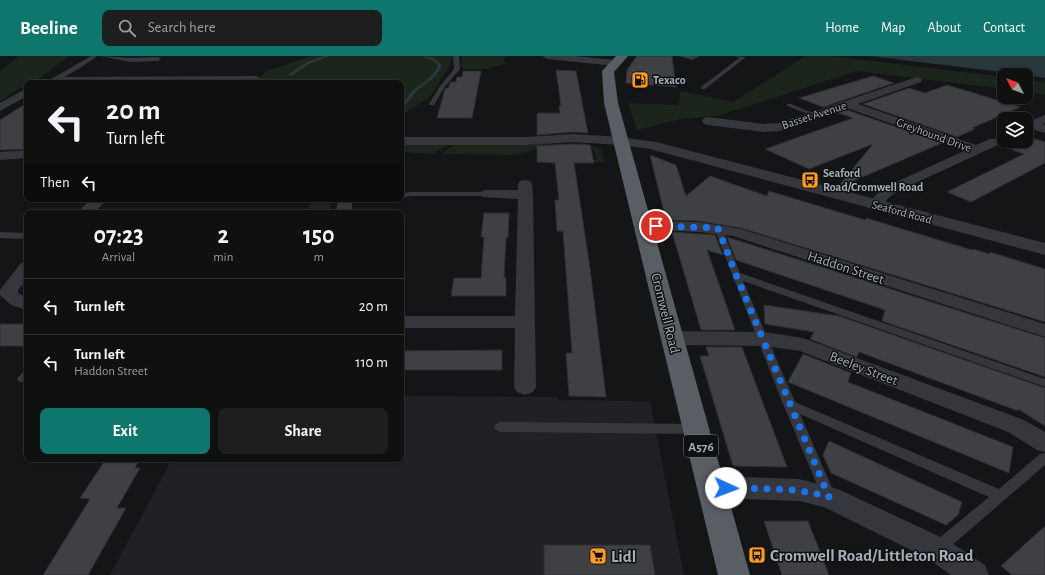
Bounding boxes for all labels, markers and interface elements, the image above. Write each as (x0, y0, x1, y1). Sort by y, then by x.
search box (102, 10, 382, 46)
icon: search (116, 17, 138, 39)
text: Beeline (20, 19, 78, 38)
text: Search here (148, 20, 216, 35)
text: Home (825, 21, 859, 35)
text: Map (881, 21, 905, 35)
text: About (927, 21, 961, 35)
text: Contact (983, 21, 1025, 35)
north arrow (997, 68, 1033, 104)
map controls (997, 68, 1033, 148)
fuel station icon: Texaco (630, 70, 650, 90)
place label: Texaco (653, 74, 686, 86)
icon: left (40, 96, 92, 148)
text: 20 m (106, 97, 161, 125)
street label: Basset Avenue (780, 99, 848, 131)
button: layers (997, 112, 1033, 148)
street label: Greyhound Drive (895, 116, 973, 155)
text: Turn left (106, 130, 165, 148)
place label: Seaford Road/Cromwell Road (823, 167, 924, 193)
bus stop icon: Seaford Road/Cromwell Road (800, 170, 820, 190)
icon: left (78, 172, 100, 194)
text: Then (40, 175, 70, 190)
street label: Seaford Road (871, 198, 933, 226)
pin (639, 209, 673, 243)
icon: arrive (645, 215, 667, 237)
text: 07:23 (94, 224, 144, 248)
text: 2 (218, 224, 229, 248)
text: 150 (303, 224, 334, 248)
street label: Haddon Street (806, 249, 886, 287)
text: Arrival (102, 251, 135, 264)
text: min (213, 251, 233, 264)
text: m (313, 251, 324, 264)
street label: Cromwell Road (648, 272, 682, 355)
icon: left (40, 296, 62, 318)
text: Turn left (74, 299, 125, 314)
text: 20 m (359, 299, 388, 314)
text: Turn left (74, 347, 125, 362)
street label: Beeley Street (828, 350, 900, 388)
icon: left (40, 352, 62, 374)
text: 110 m (355, 355, 388, 370)
text: Haddon Street (74, 365, 148, 378)
button: Exit (40, 408, 210, 454)
button: Share (218, 408, 388, 454)
road number: A576 (684, 435, 718, 457)
position arrow (705, 467, 747, 509)
bus stop icon: Cromwell Road/Littleton Road (747, 545, 767, 565)
supermarket icon: Lidl (588, 546, 608, 566)
place label: Cromwell Road/Littleton Road (770, 547, 973, 564)
place label: Lidl (611, 548, 636, 565)

